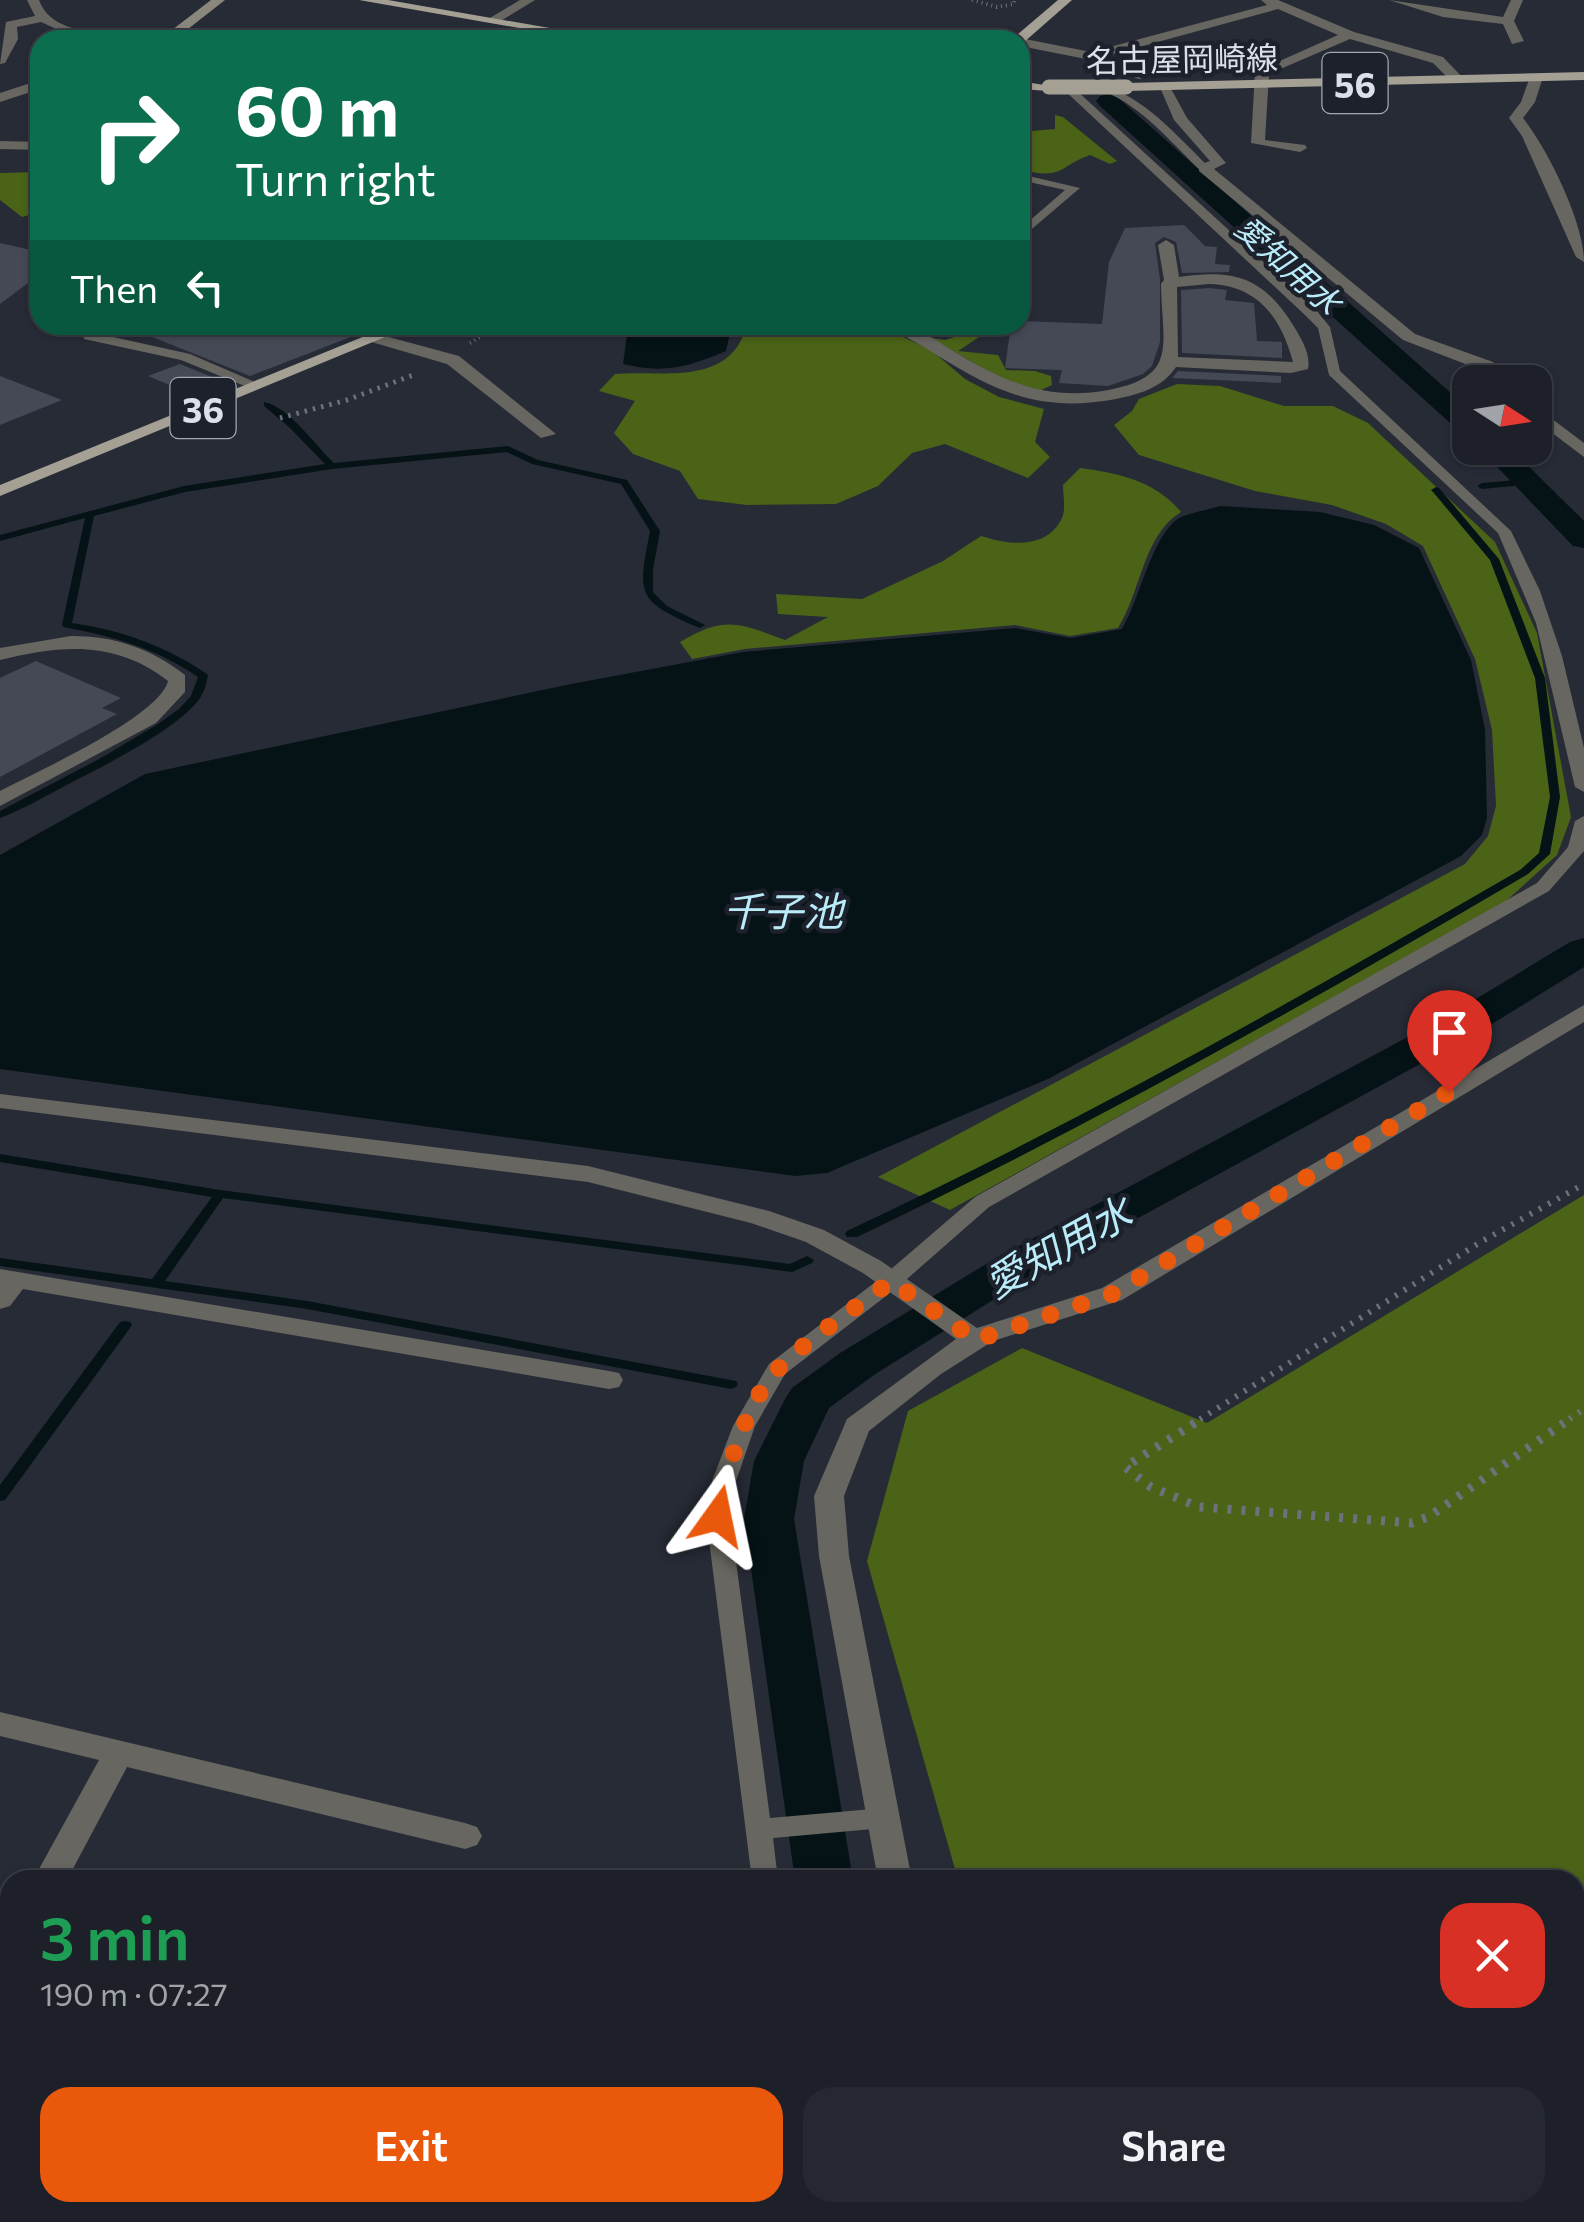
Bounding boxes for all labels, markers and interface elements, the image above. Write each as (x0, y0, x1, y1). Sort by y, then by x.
street label: 名古屋岡崎線 (1086, 36, 1278, 80)
road number: 56 (1322, 53, 1388, 113)
text: 60 m (235, 65, 399, 150)
icon: right (70, 70, 200, 200)
text: Turn right (235, 150, 436, 205)
water label: 愛知用水 (1228, 206, 1352, 324)
icon: left (178, 260, 233, 315)
text: Then (70, 264, 158, 311)
north arrow (1452, 365, 1552, 465)
map controls (1452, 365, 1552, 465)
road number: 36 (170, 378, 236, 438)
water label: 千子池 (723, 885, 847, 934)
pin (1407, 990, 1492, 1093)
icon: arrive (1422, 1005, 1477, 1060)
water label: 愛知用水 (975, 1184, 1142, 1306)
position arrow (666, 1464, 770, 1568)
text: 3 min (40, 1899, 189, 1972)
button: close (1440, 1903, 1545, 2008)
text: 190 m · 07:27 (40, 1973, 228, 2013)
button: Exit (40, 2087, 783, 2202)
button: Share (803, 2087, 1545, 2202)

